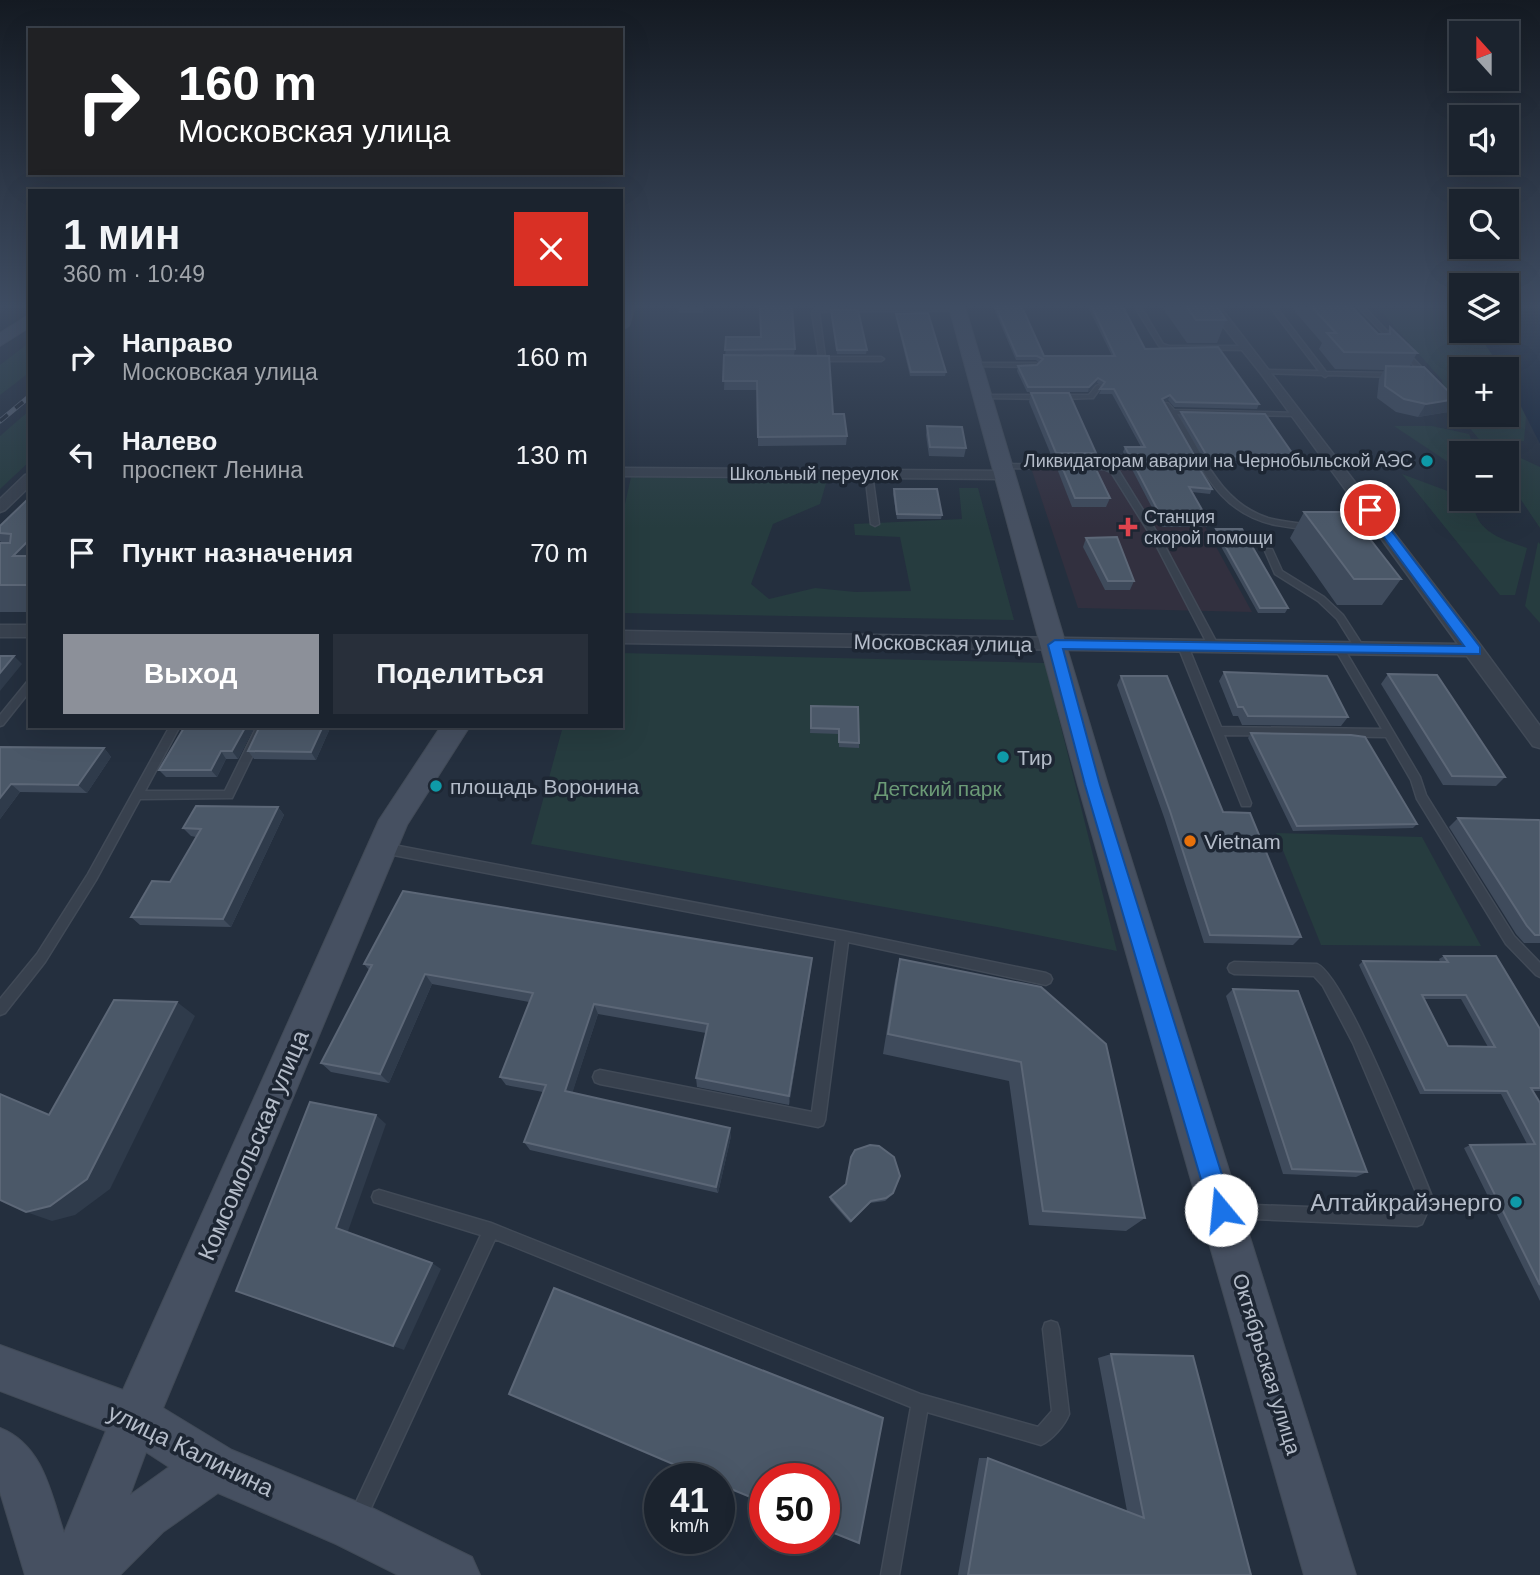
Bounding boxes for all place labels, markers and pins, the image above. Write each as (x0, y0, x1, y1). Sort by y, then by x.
place label: Ликвидаторам аварии на Чернобыльской АЭС (1024, 451, 1413, 471)
marker: Ликвидаторам аварии на Чернобыльской АЭС (1419, 453, 1435, 469)
pin (1340, 480, 1400, 540)
place label: Станция скорой помощи (1144, 507, 1273, 548)
marker: Станция скорой помощи (1118, 517, 1138, 537)
place label: Тир (1017, 746, 1052, 769)
marker: Тир (995, 749, 1011, 765)
place label: площадь Воронина (450, 775, 639, 798)
marker: площадь Воронина (428, 778, 444, 794)
place label: Vietnam (1204, 830, 1281, 853)
marker: Vietnam (1182, 833, 1198, 849)
place label: Алтайкрайэнерго (1310, 1189, 1502, 1216)
marker: Алтайкрайэнерго (1508, 1194, 1524, 1210)

